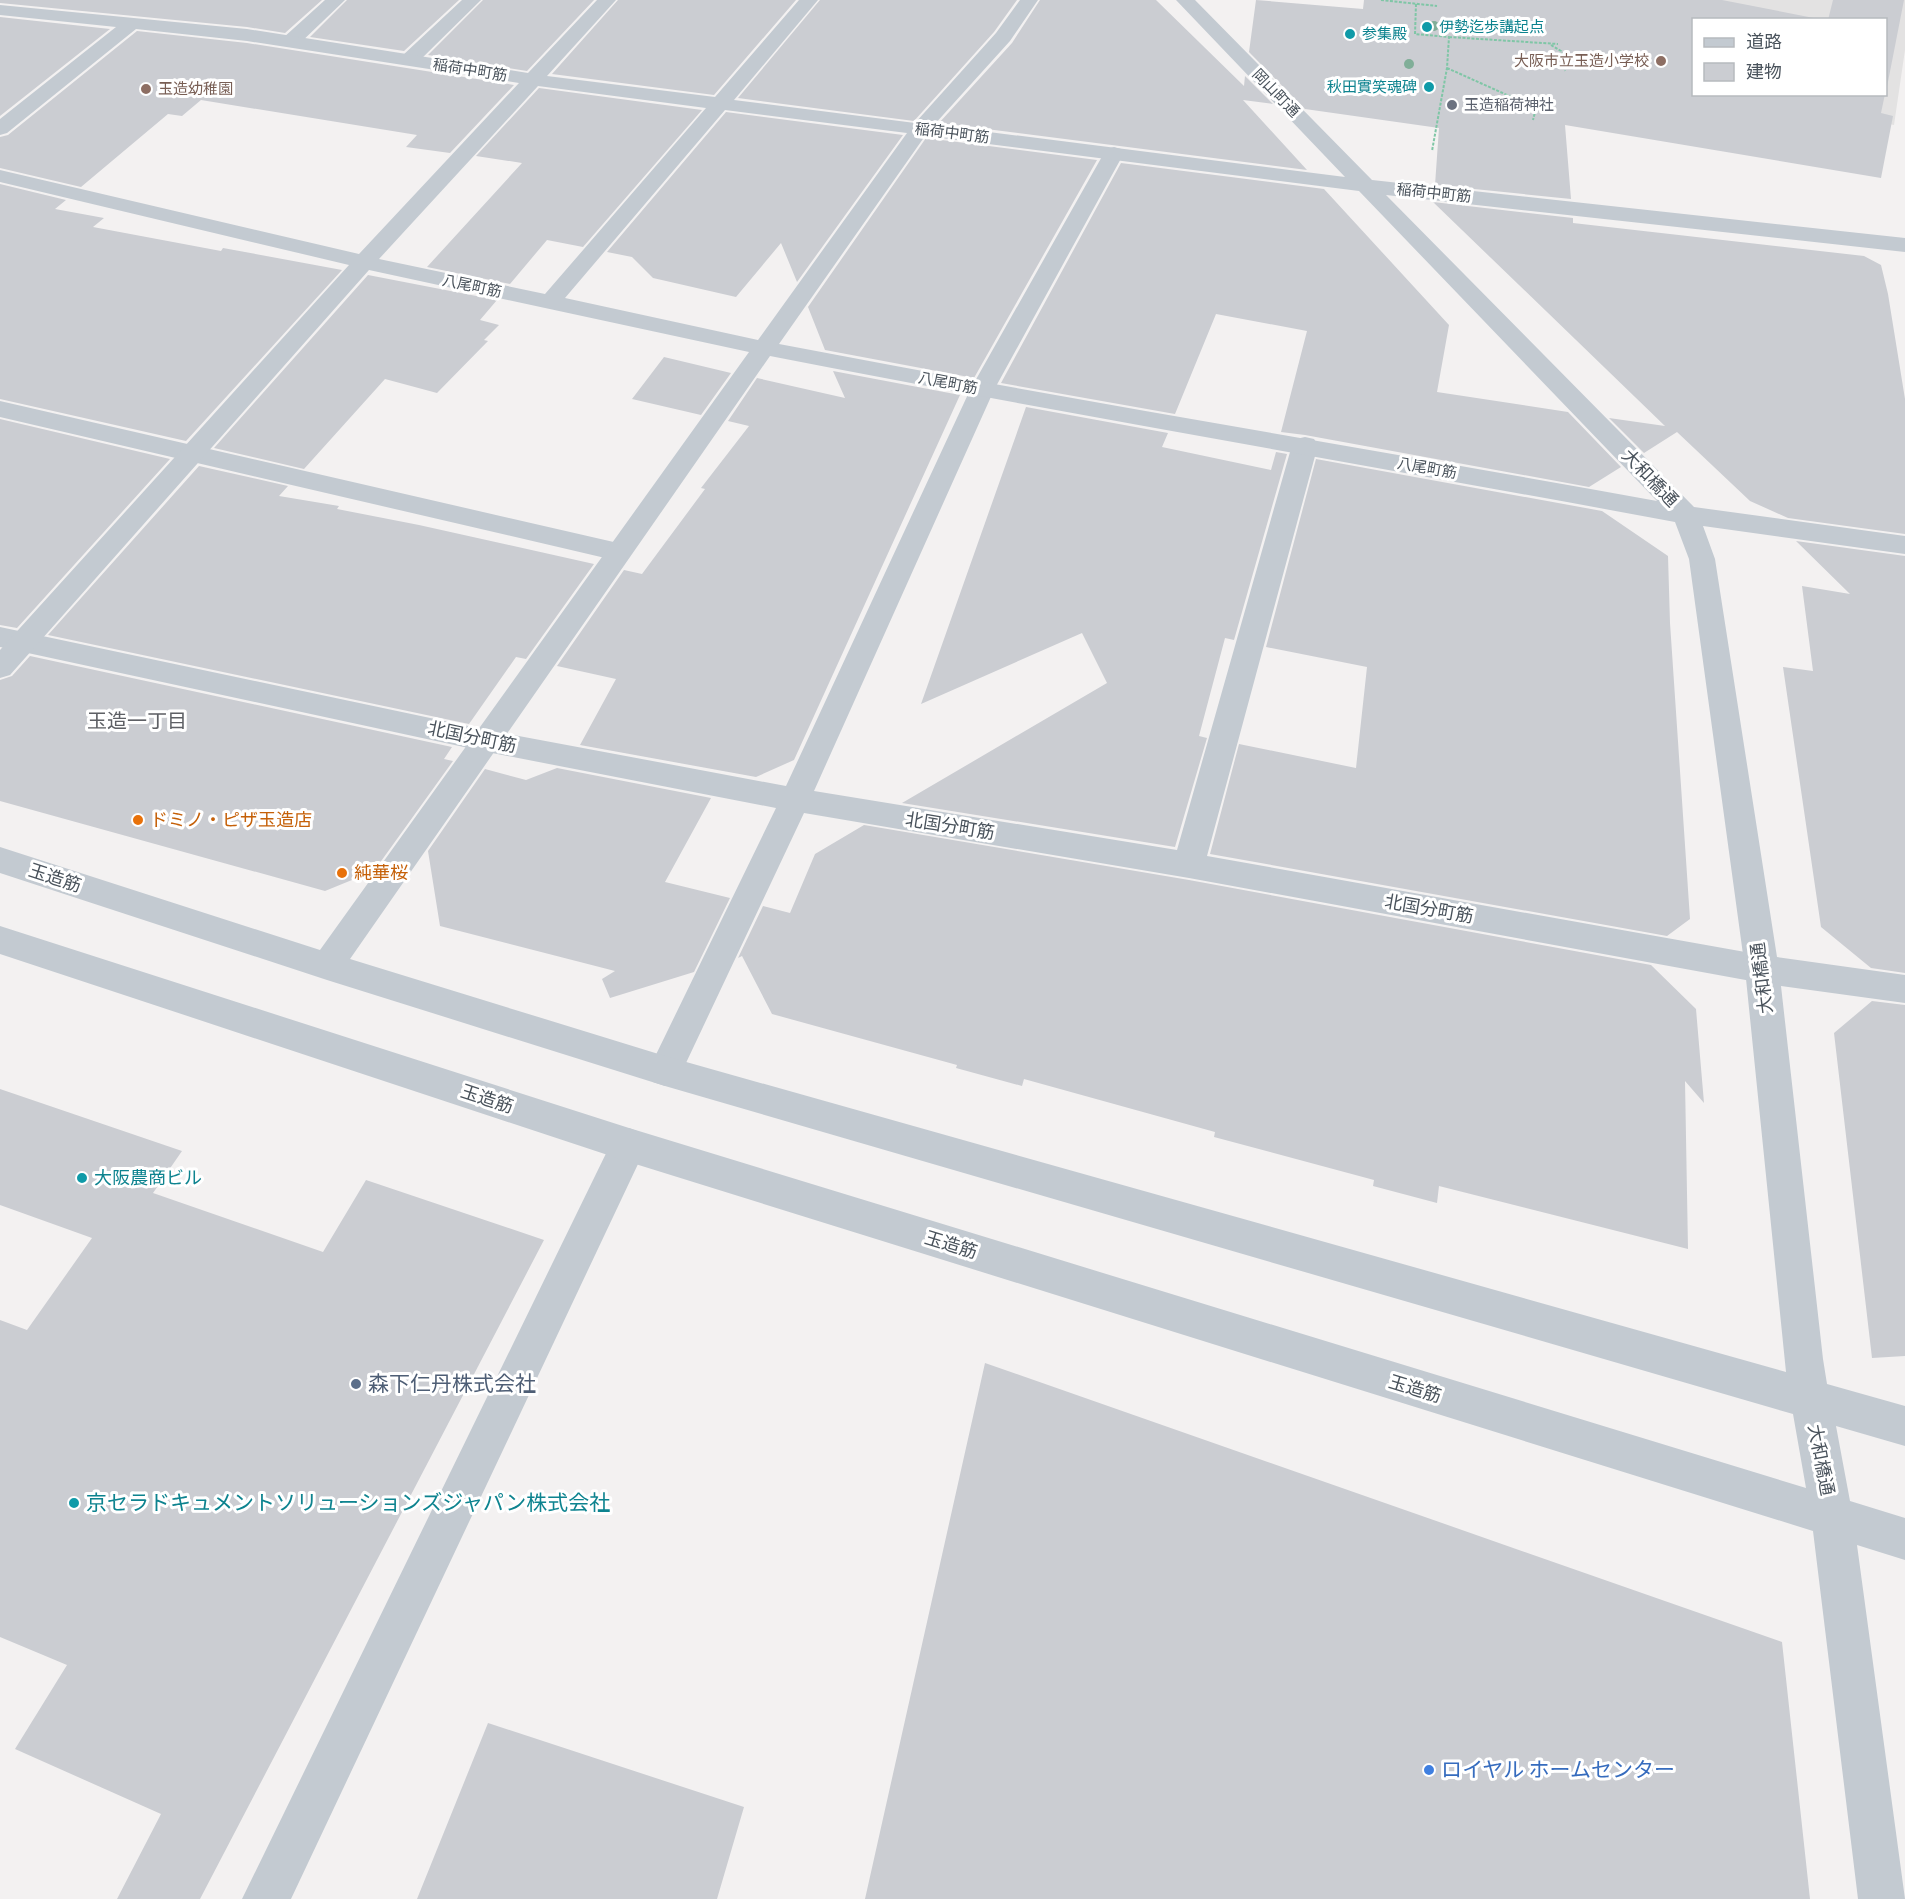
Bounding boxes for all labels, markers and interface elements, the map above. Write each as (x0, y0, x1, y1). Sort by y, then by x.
place label: 伊勢迄歩講起点 (1439, 17, 1544, 38)
legend (1692, 18, 1887, 96)
marker: 伊勢迄歩講起点 (1420, 20, 1434, 34)
place label: 参集殿 (1362, 24, 1407, 45)
marker: 参集殿 (1343, 27, 1357, 41)
text: 道路 (1746, 30, 1782, 55)
place label: 大阪市立玉造小学校 (1514, 51, 1649, 72)
street label: 稲荷中町筋 (431, 54, 509, 87)
marker: 大阪市立玉造小学校 (1654, 54, 1668, 68)
text: 建物 (1746, 60, 1782, 85)
street label: 岡山町通 (1247, 64, 1304, 122)
place label: 秋田實笑魂碑 (1327, 77, 1417, 98)
place label: 玉造幼稚園 (158, 79, 233, 100)
marker: 秋田實笑魂碑 (1422, 80, 1436, 94)
marker: 玉造幼稚園 (139, 82, 153, 96)
place label: 玉造稲荷神社 (1464, 95, 1554, 116)
marker: 玉造稲荷神社 (1445, 98, 1459, 112)
street label: 稲荷中町筋 (913, 119, 990, 148)
street label: 稲荷中町筋 (1396, 179, 1472, 208)
street label: 八尾町筋 (440, 270, 503, 303)
street label: 八尾町筋 (916, 367, 979, 400)
street label: 大和橋通 (1616, 444, 1684, 513)
street label: 八尾町筋 (1396, 453, 1458, 484)
district label: 玉造一丁目 (87, 708, 187, 736)
street label: 北国分町筋 (425, 716, 519, 759)
street label: 北国分町筋 (904, 807, 996, 846)
place label: ドミノ・ピザ玉造店 (150, 808, 312, 833)
marker: ドミノ・ピザ玉造店 (131, 813, 145, 827)
street label: 玉造筋 (25, 858, 84, 899)
place label: 純華桜 (354, 861, 408, 886)
marker: 純華桜 (335, 866, 349, 880)
street label: 北国分町筋 (1382, 889, 1475, 930)
street label: 大和橋通 (1746, 941, 1779, 1015)
street label: 玉造筋 (457, 1079, 516, 1120)
place label: 大阪農商ビル (94, 1166, 202, 1191)
marker: 大阪農商ビル (75, 1171, 89, 1185)
street label: 玉造筋 (921, 1226, 980, 1265)
place label: 森下仁丹株式会社 (368, 1369, 536, 1399)
street label: 玉造筋 (1385, 1370, 1444, 1409)
marker: 森下仁丹株式会社 (349, 1377, 363, 1391)
street label: 大和橋通 (1801, 1422, 1840, 1498)
place label: 京セラドキュメントソリューションズジャパン株式会社 (86, 1488, 610, 1518)
marker: 京セラドキュメントソリューションズジャパン株式会社 (67, 1496, 81, 1510)
place label: ロイヤル ホームセンター (1441, 1755, 1675, 1785)
marker: ロイヤル ホームセンター (1422, 1763, 1436, 1777)

